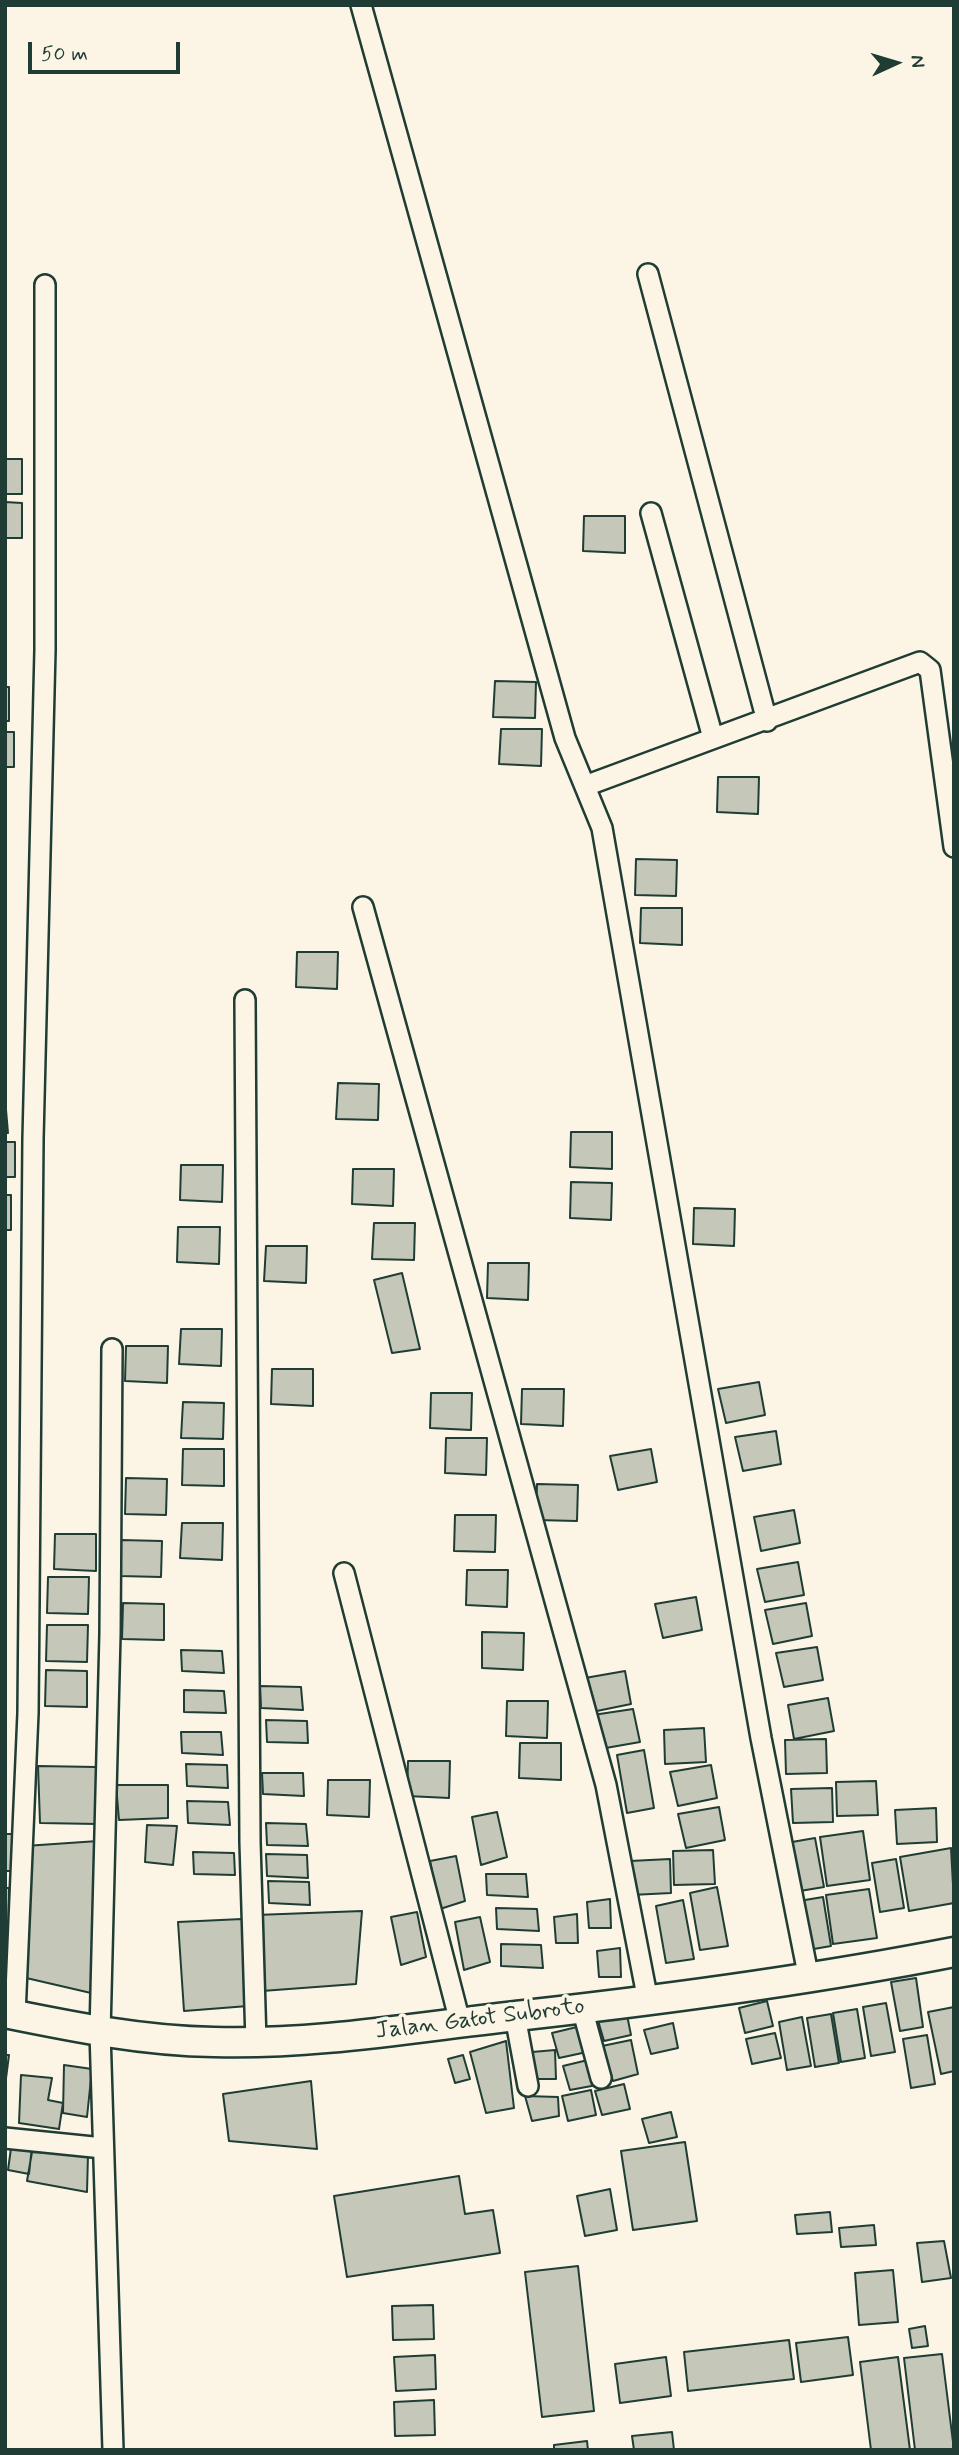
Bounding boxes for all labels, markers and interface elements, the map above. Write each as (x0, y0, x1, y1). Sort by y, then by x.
scale bar (32, 28, 184, 72)
north arrow (861, 28, 931, 98)
text: 50 m (41, 40, 88, 68)
text: N (905, 54, 930, 69)
street label: Jalan Gatot Subroto (374, 1993, 586, 2047)

